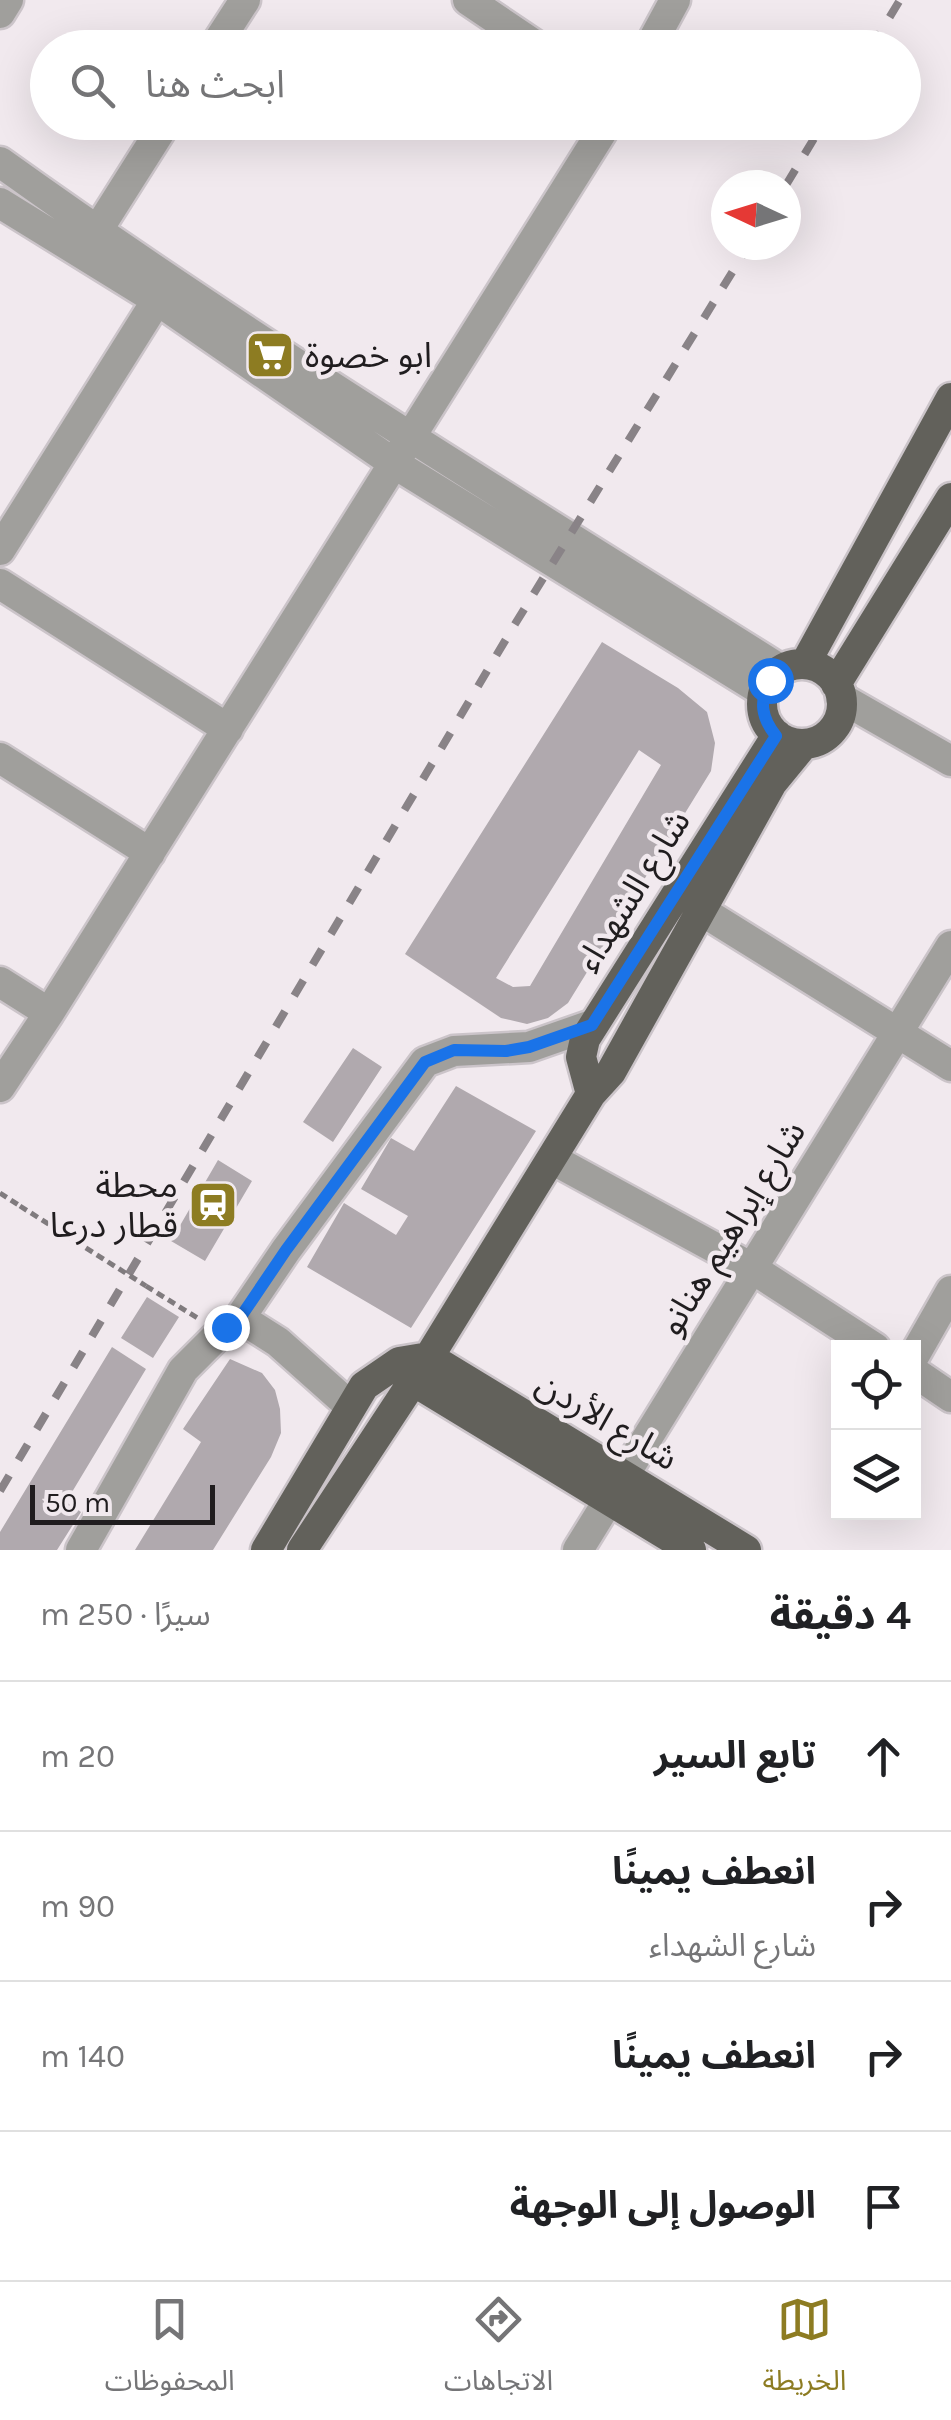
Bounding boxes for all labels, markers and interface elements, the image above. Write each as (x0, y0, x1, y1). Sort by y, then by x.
search box (30, 30, 921, 140)
icon: search (65, 58, 120, 113)
text: ابحث هنا (145, 62, 285, 107)
north arrow (711, 170, 801, 260)
supermarket icon: ابو خصوة (244, 329, 296, 381)
place label: ابو خصوة (305, 335, 432, 376)
route start (748, 658, 794, 704)
street label: شارع الشهداء (567, 803, 703, 982)
street label: شارع إبراهيم هنانو (650, 1113, 819, 1346)
place label: محطة قطار درعا (50, 1165, 178, 1246)
station icon: محطة قطار درعا (187, 1179, 239, 1231)
route end (204, 1305, 250, 1351)
map controls (831, 1340, 921, 1520)
button: locate (831, 1340, 921, 1430)
street label: شارع الأردن (526, 1363, 685, 1483)
button: layers (831, 1430, 921, 1520)
scale bar (30, 1480, 215, 1524)
text: 50 m (45, 1486, 110, 1519)
text: 4 دقيقة (770, 1590, 911, 1640)
text: سيرًا · 250 m (40, 1596, 211, 1633)
icon: ahead (856, 1729, 911, 1784)
text: تابع السير (654, 1733, 816, 1778)
text: 20 m (40, 1738, 115, 1775)
text: انعطف يمينًا (612, 1849, 816, 1894)
icon: right (856, 1879, 911, 1934)
text: 90 m (40, 1888, 115, 1925)
text: شارع الشهداء (649, 1927, 816, 1964)
icon: right (856, 2029, 911, 2084)
text: انعطف يمينًا (612, 2033, 816, 2078)
text: 140 m (40, 2038, 125, 2075)
icon: arrive (856, 2179, 911, 2234)
text: الوصول إلى الوجهة (510, 2183, 816, 2228)
tab: المحفوظات (105, 2292, 235, 2411)
tab: الاتجاهات (444, 2292, 553, 2411)
tab: الخريطة (762, 2292, 846, 2411)

